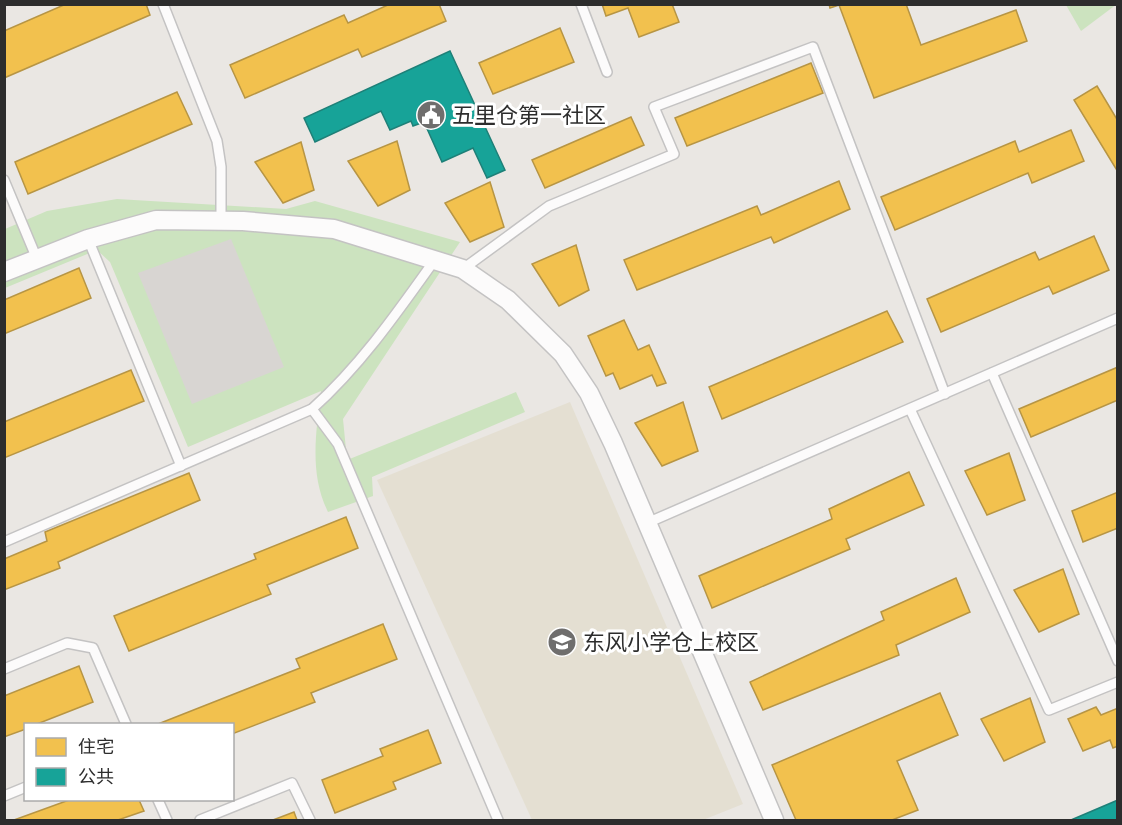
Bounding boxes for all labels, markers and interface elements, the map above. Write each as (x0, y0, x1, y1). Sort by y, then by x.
public building icon: 五里仓第一社区 (415, 99, 447, 131)
place label: 五里仓第一社区 (452, 101, 606, 128)
school or university icon: 东风小学仓上校区 (546, 626, 578, 658)
place label: 东风小学仓上校区 (583, 628, 759, 655)
legend (24, 723, 234, 801)
text: 住宅 (78, 735, 114, 757)
text: 公共 (78, 765, 114, 787)

